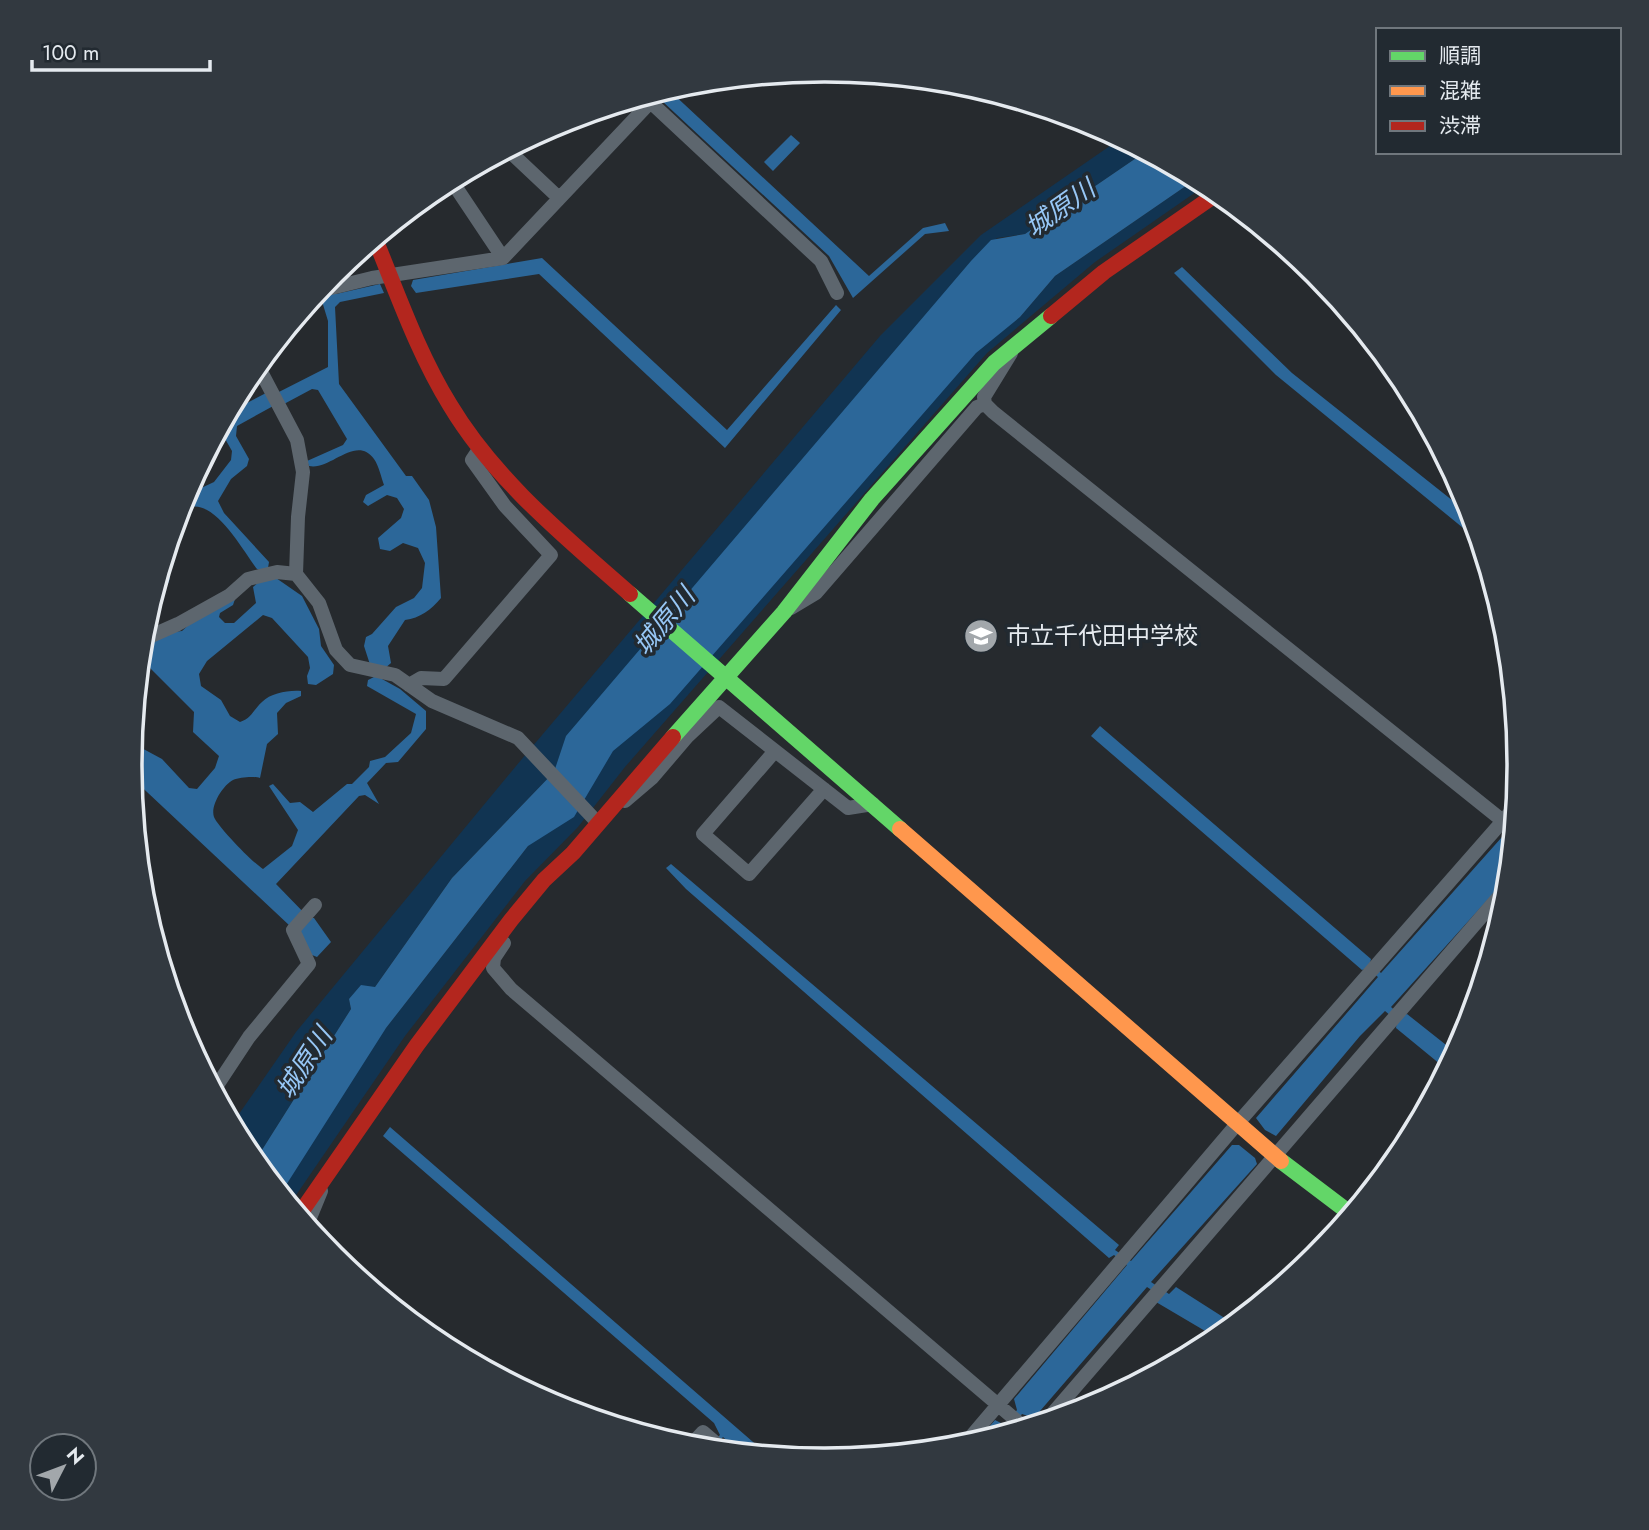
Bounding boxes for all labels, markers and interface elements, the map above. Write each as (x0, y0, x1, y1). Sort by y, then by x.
scale bar (32, 28, 210, 72)
legend (1376, 28, 1621, 154)
text: 100 m (42, 38, 99, 68)
text: 順調 (1439, 41, 1481, 71)
text: 混雑 (1439, 76, 1481, 106)
text: 渋滞 (1439, 111, 1481, 141)
water label: 城原川 (1017, 168, 1105, 246)
water label: 城原川 (624, 577, 706, 663)
school or university icon: 市立千代田中学校 (962, 617, 1000, 655)
place label: 市立千代田中学校 (1006, 618, 1198, 653)
water label: 城原川 (267, 1017, 343, 1106)
north arrow (28, 1432, 98, 1502)
text: N (60, 1441, 90, 1471)

